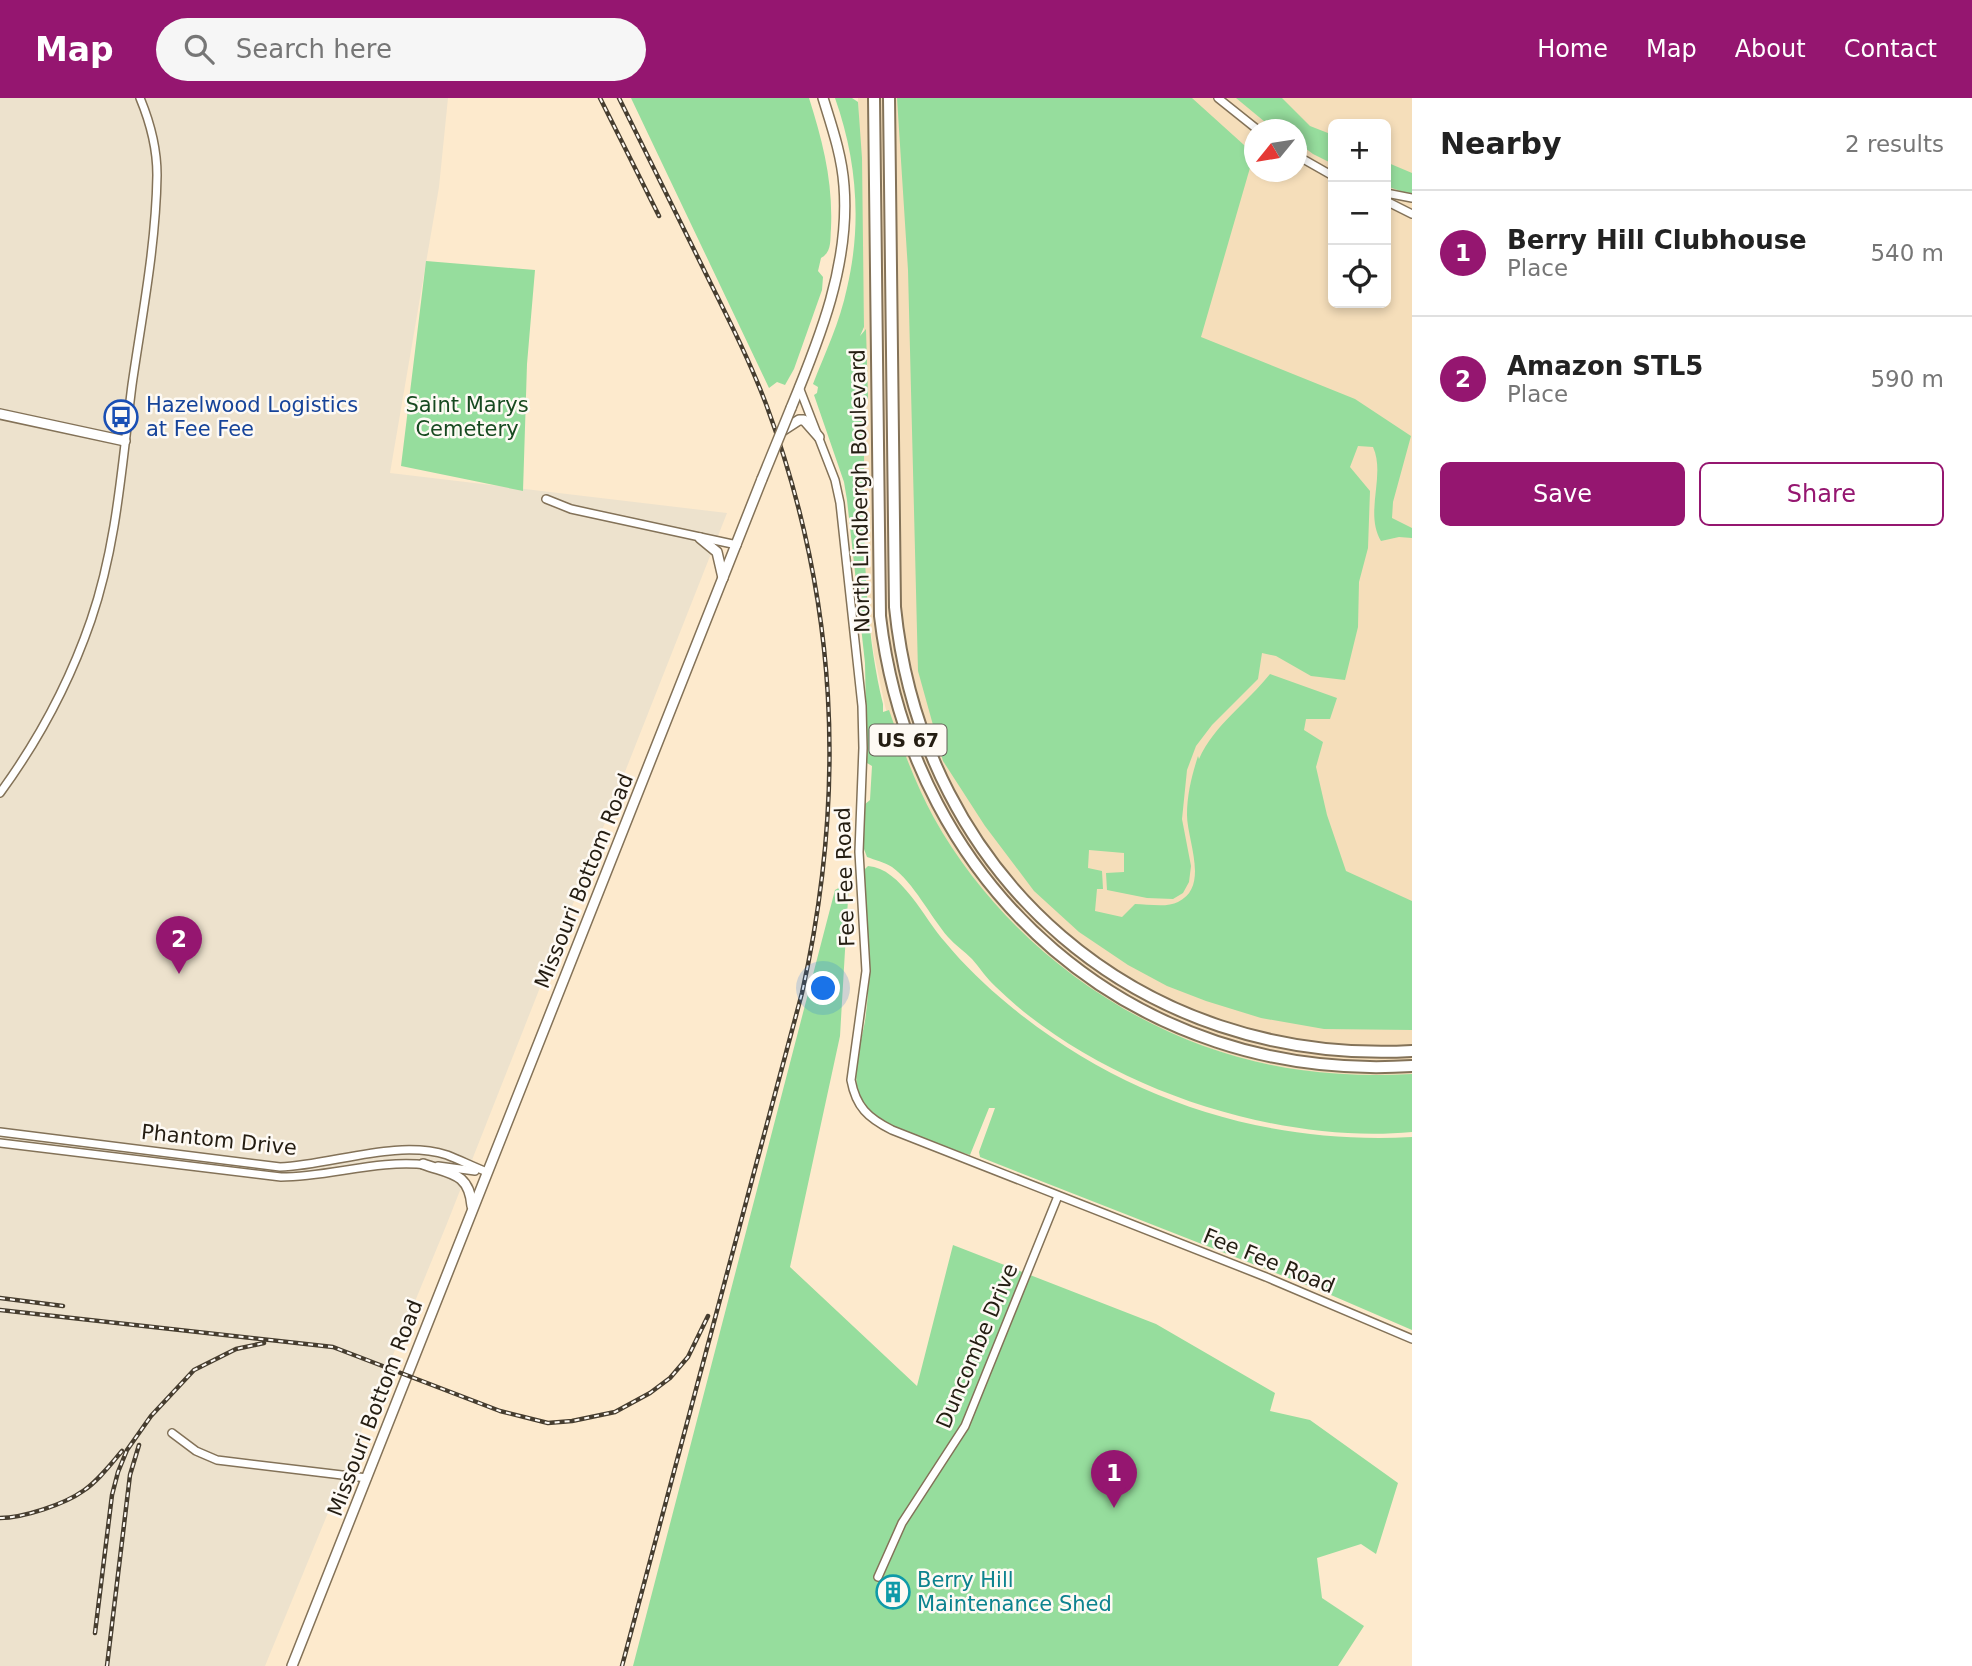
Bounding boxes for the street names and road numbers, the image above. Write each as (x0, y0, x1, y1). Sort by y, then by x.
street label: North Lindbergh Boulevard (846, 349, 874, 633)
road number: US 67 (870, 724, 946, 755)
street label: Missouri Bottom Road (530, 770, 638, 992)
street label: Fee Fee Road (831, 807, 859, 947)
street label: Phantom Drive (140, 1120, 298, 1160)
street label: Fee Fee Road (1200, 1224, 1338, 1298)
street label: Duncombe Drive (931, 1260, 1023, 1432)
street label: Missouri Bottom Road (323, 1297, 427, 1519)

